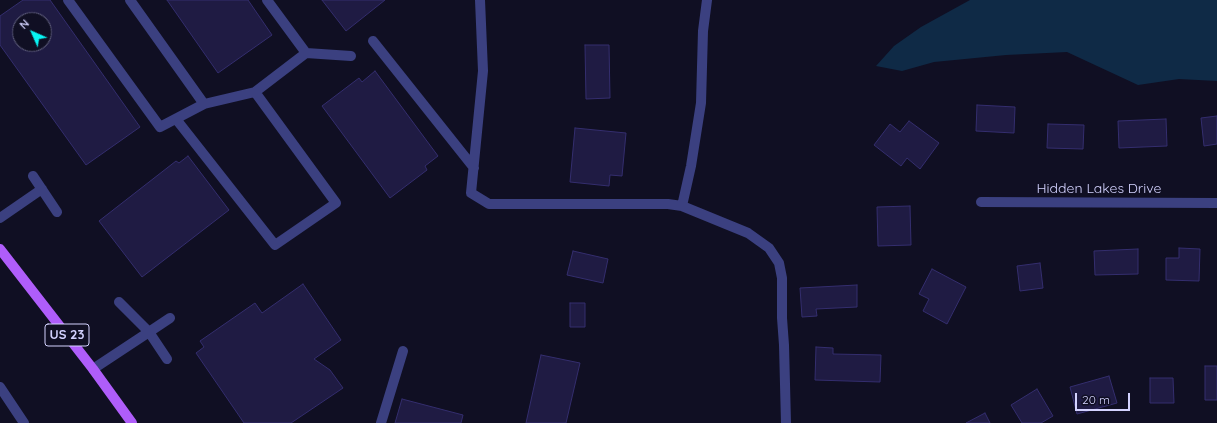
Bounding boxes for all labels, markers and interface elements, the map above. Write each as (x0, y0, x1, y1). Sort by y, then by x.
north arrow (12, 12, 52, 52)
text: N (16, 16, 32, 32)
street label: Hidden Lakes Drive (1037, 181, 1161, 197)
road number: US 23 (45, 324, 89, 346)
scale bar (1077, 385, 1132, 411)
text: 20 m (1082, 392, 1110, 407)

